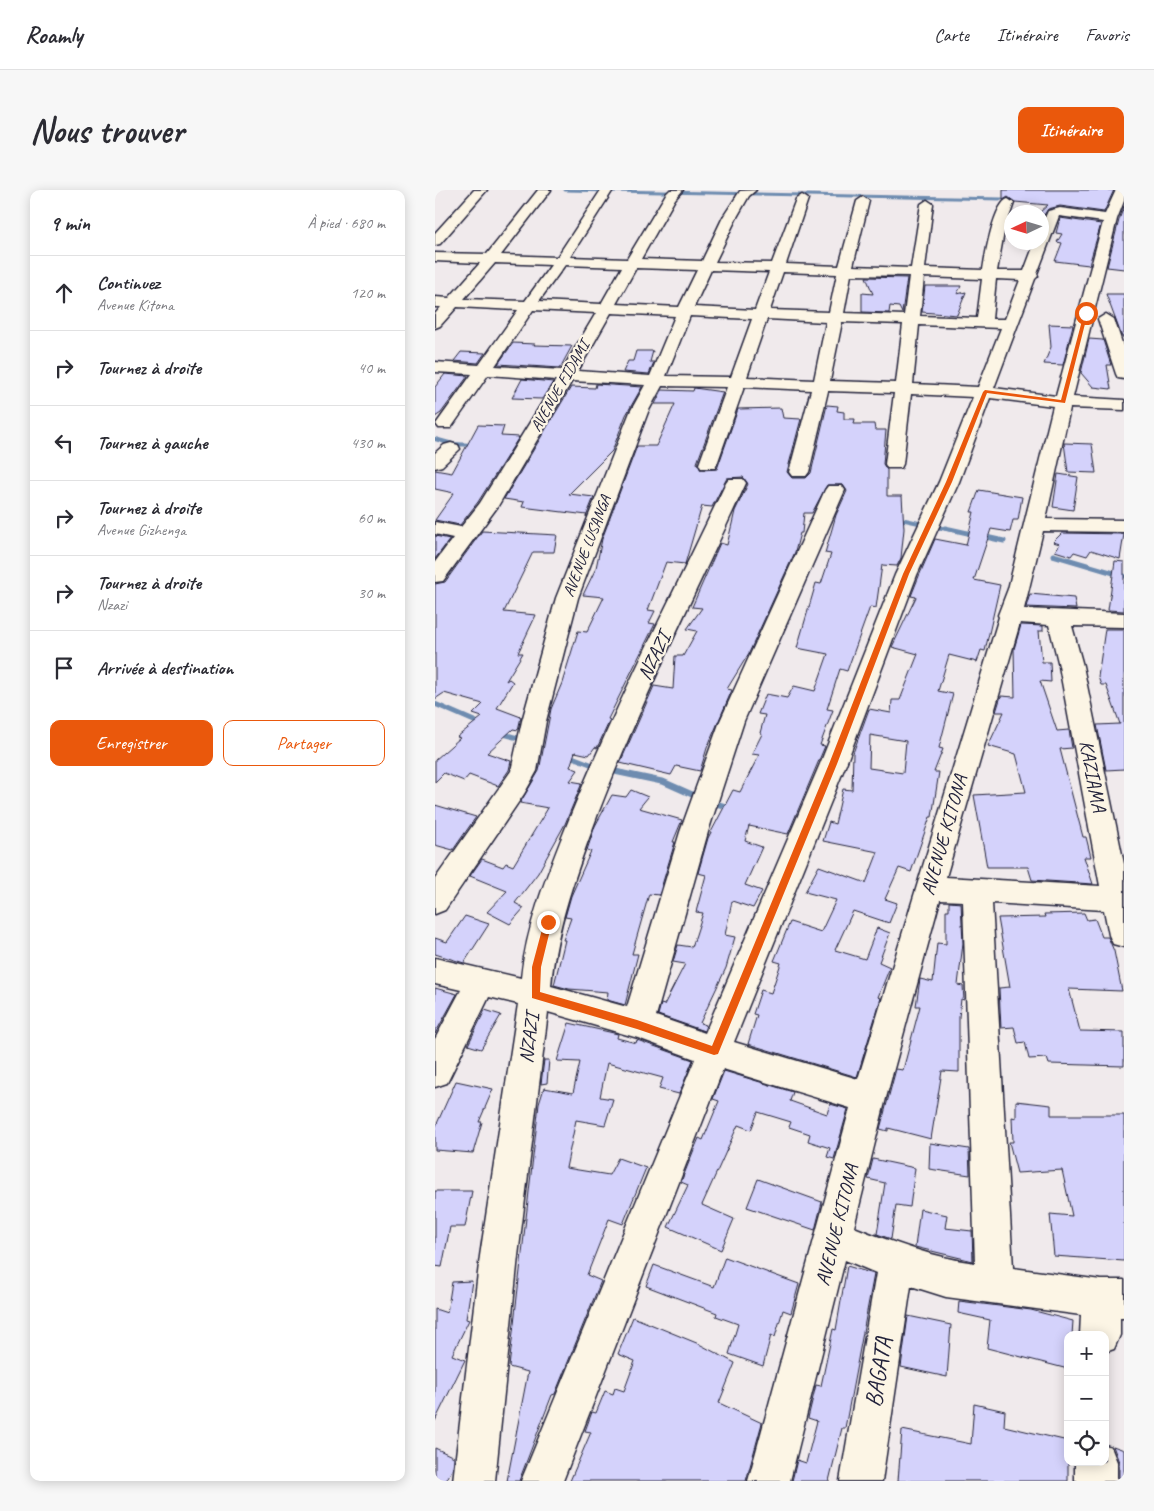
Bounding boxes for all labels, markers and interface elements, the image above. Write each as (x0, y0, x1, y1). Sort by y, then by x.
text: Roamly (25, 20, 82, 50)
text: Carte (934, 24, 969, 46)
text: Itinéraire (997, 24, 1058, 46)
text: Favoris (1086, 24, 1129, 46)
button: Itinéraire (1018, 107, 1124, 153)
text: Nous trouver (30, 108, 184, 153)
north arrow (1004, 205, 1049, 250)
text: 9 min (50, 210, 90, 236)
text: À pied · 680 m (307, 213, 385, 233)
text: Continuez (97, 271, 160, 295)
icon: ahead (50, 279, 78, 307)
text: 120 m (351, 283, 385, 303)
text: Avenue Kitona (97, 295, 173, 315)
route start (1075, 302, 1098, 325)
street label: AVENUE FIDAMI (526, 334, 596, 435)
icon: right (50, 354, 78, 382)
text: Tournez à droite (97, 356, 201, 380)
text: 40 m (358, 358, 385, 378)
icon: left (50, 429, 78, 457)
text: Tournez à gauche (97, 431, 208, 455)
text: 430 m (351, 433, 385, 453)
street label: AVENUE LUSANGA (559, 492, 616, 599)
text: Tournez à droite (97, 496, 201, 520)
icon: right (50, 504, 78, 532)
text: 60 m (358, 508, 385, 528)
text: Avenue Gizhenga (97, 520, 186, 540)
text: Tournez à droite (97, 571, 201, 595)
icon: right (50, 579, 78, 607)
text: 30 m (358, 583, 385, 603)
text: Nzazi (97, 595, 127, 615)
street label: NZAZI (632, 624, 678, 684)
icon: arrive (50, 654, 78, 682)
text: Arrivée à destination (97, 656, 233, 680)
button: Enregistrer (50, 720, 213, 766)
button: Partager (223, 720, 385, 766)
street label: KAZIAMA (1074, 738, 1112, 815)
street label: AVENUE KITONA (915, 771, 973, 898)
route end (537, 911, 560, 934)
street label: NZAZI (513, 1007, 545, 1065)
street label: AVENUE KITONA (810, 1161, 864, 1288)
map controls (1064, 1331, 1109, 1466)
button: + (1064, 1331, 1109, 1376)
street label: BAGATA (858, 1334, 898, 1409)
button: − (1064, 1376, 1109, 1421)
button: locate (1064, 1421, 1109, 1466)

